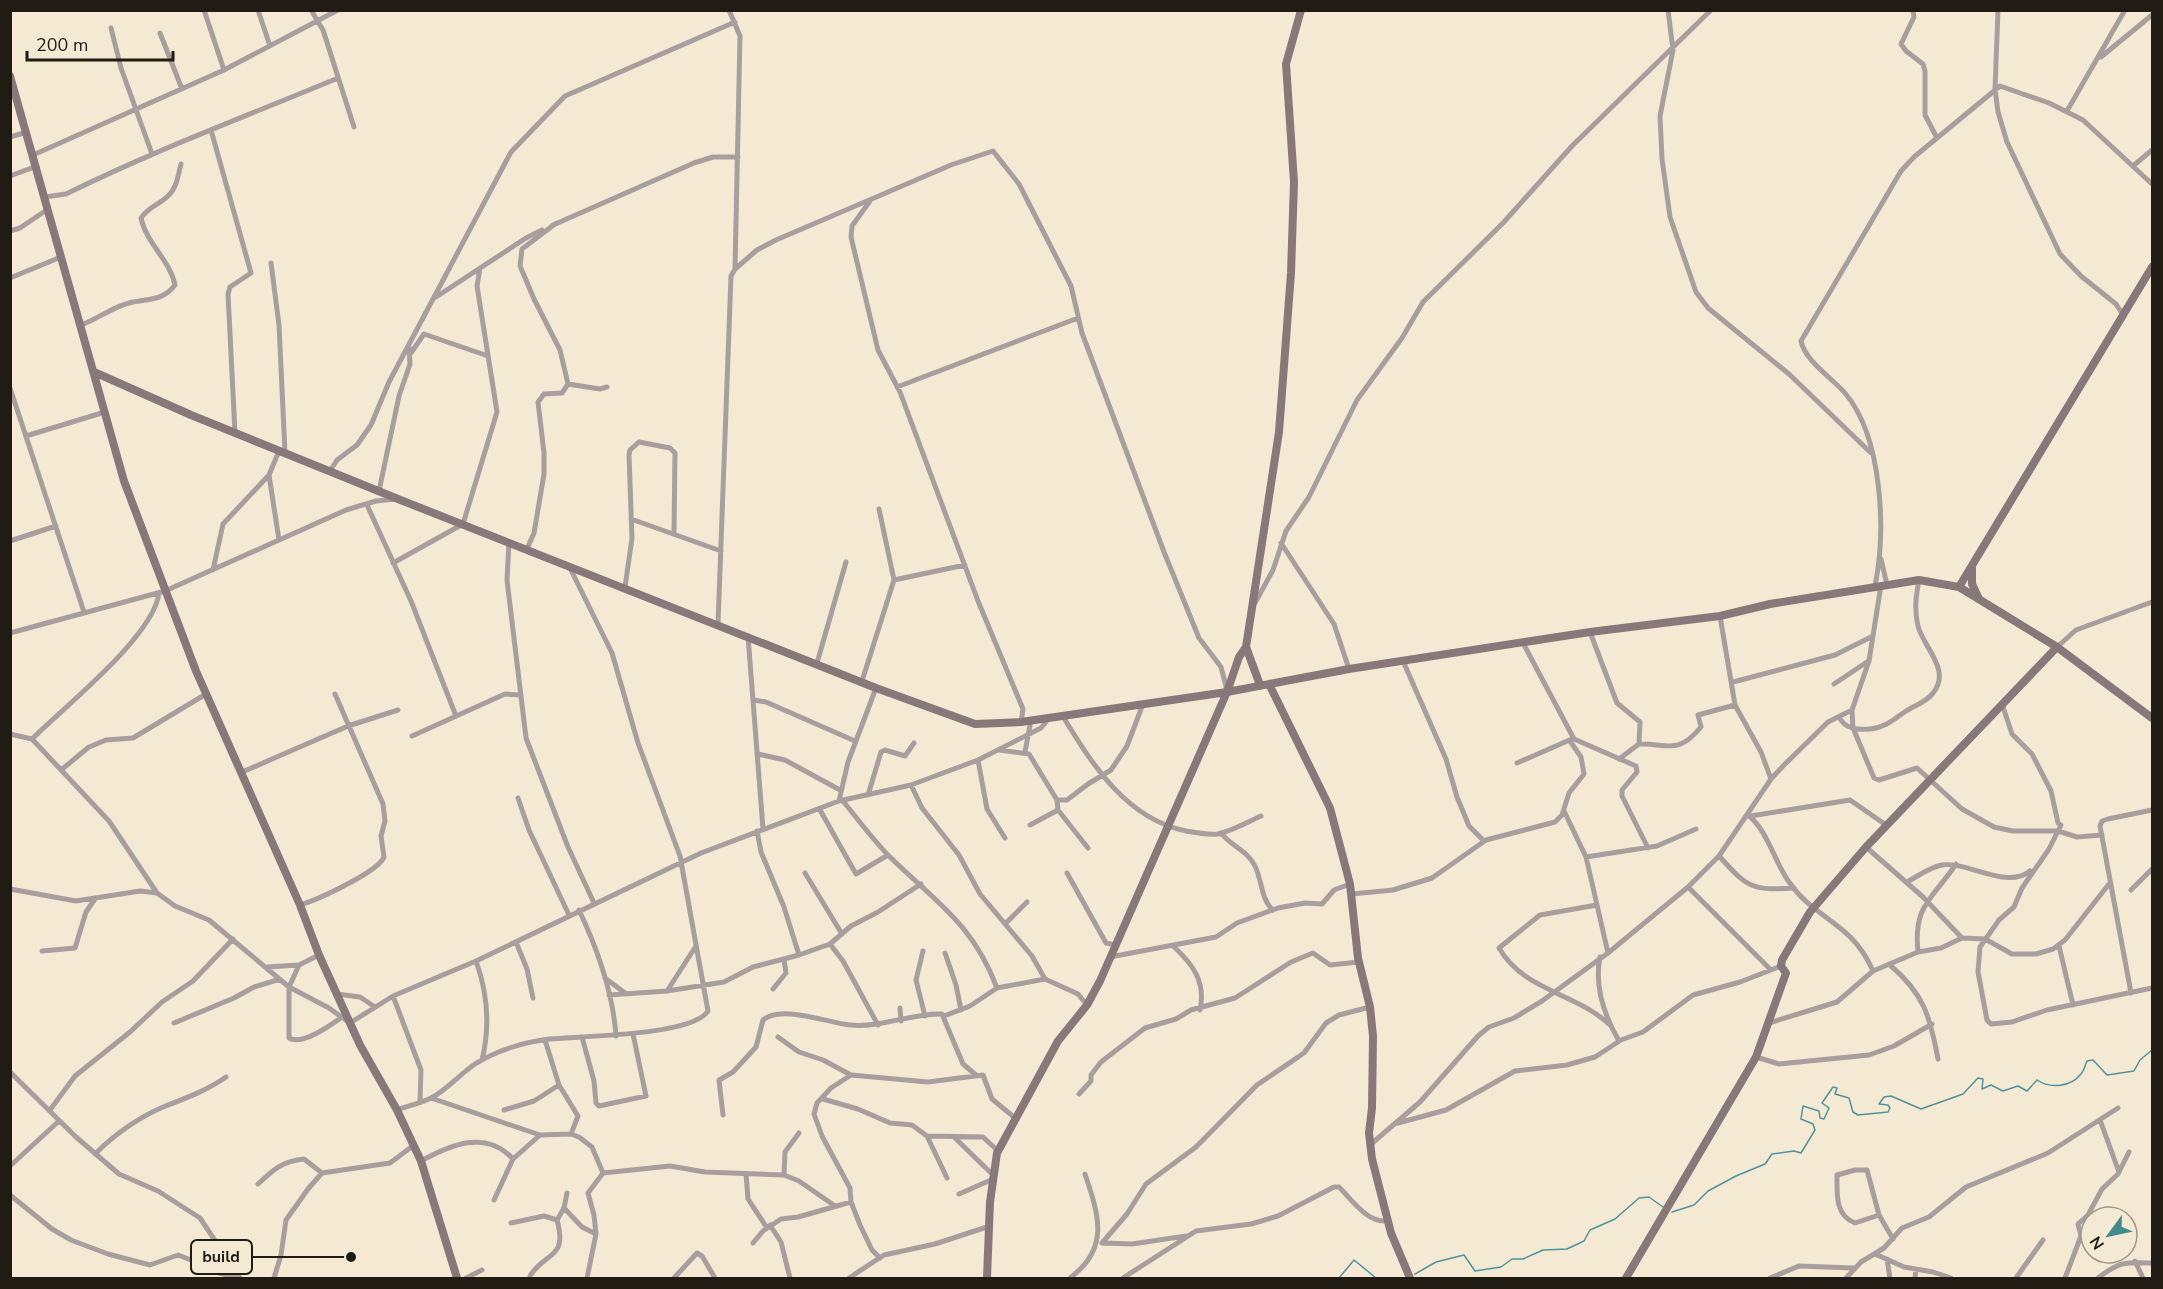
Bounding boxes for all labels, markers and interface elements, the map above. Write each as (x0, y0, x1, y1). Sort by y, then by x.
scale bar (27, 24, 172, 62)
text: 200 m (36, 33, 88, 57)
north arrow (2079, 1205, 2139, 1265)
text: N (2085, 1232, 2110, 1254)
callout: build (191, 1240, 252, 1274)
text: build (202, 1246, 240, 1268)

